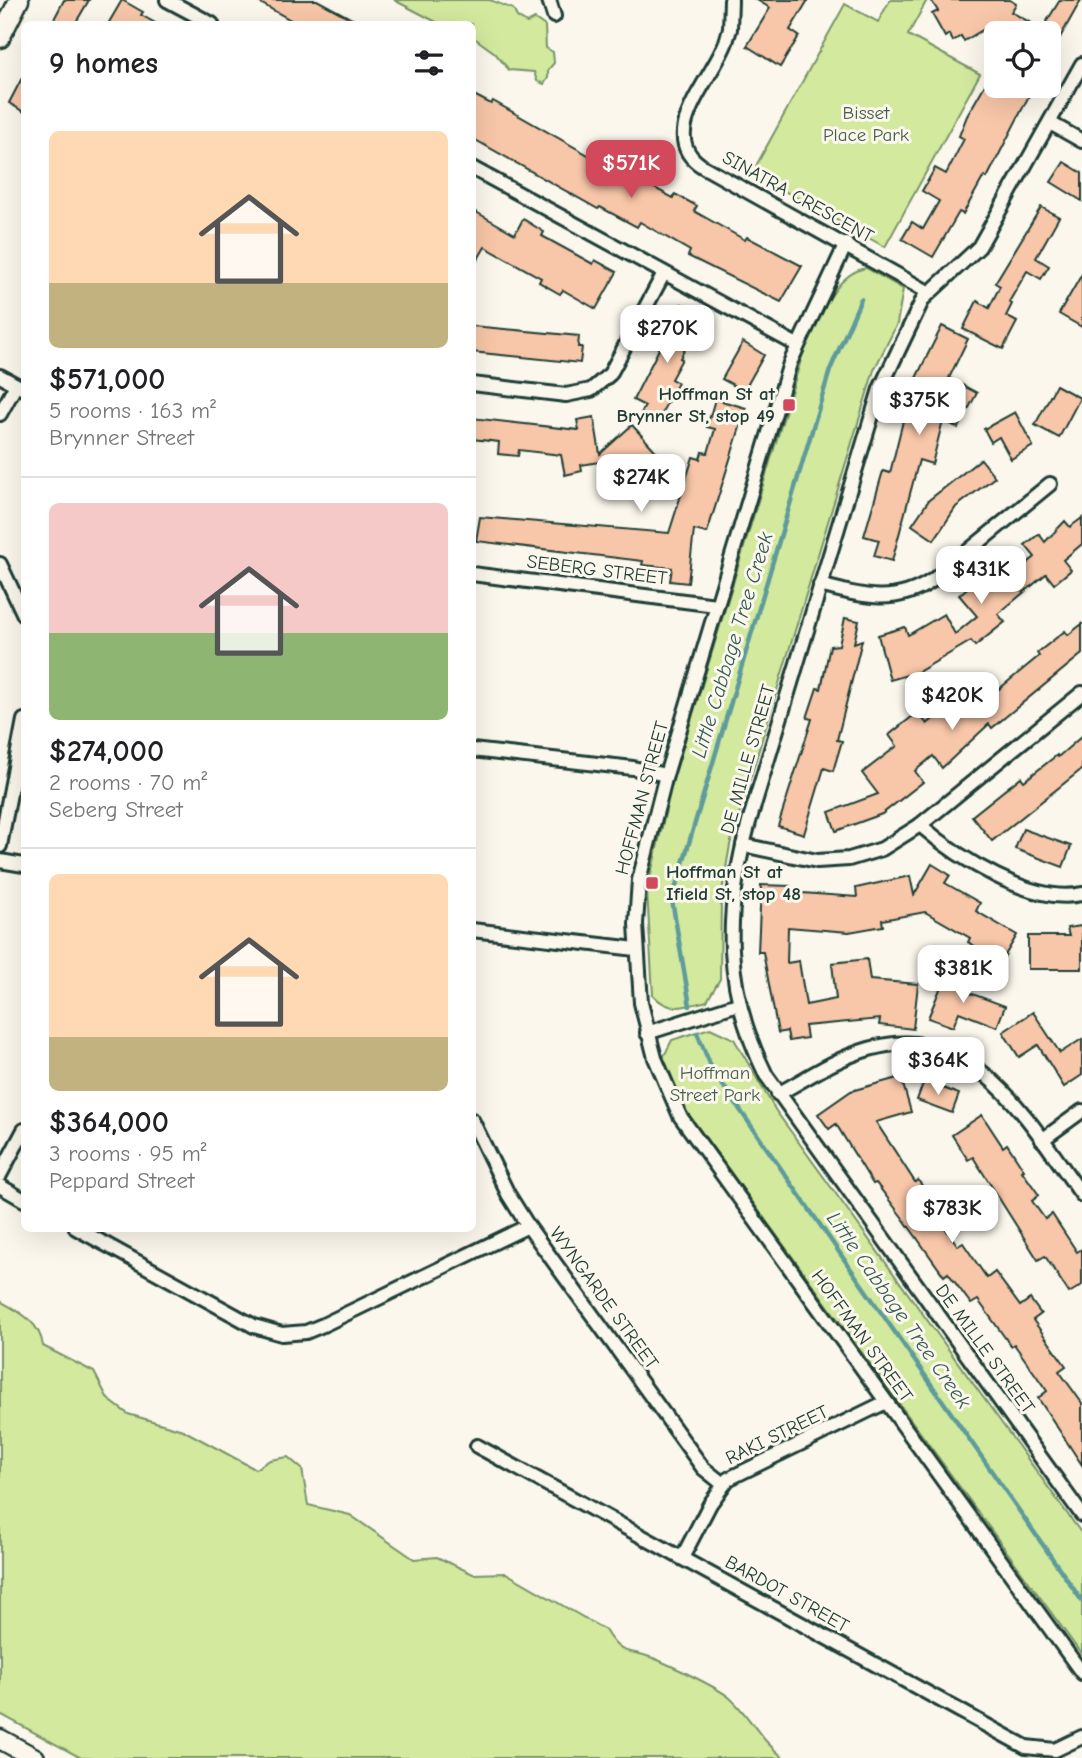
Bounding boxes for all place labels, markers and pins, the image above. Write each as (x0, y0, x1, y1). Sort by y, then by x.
pin: $571K (582, 140, 680, 200)
pin: $270K (618, 306, 716, 365)
pin: $375K (870, 378, 968, 437)
place label: Hoffman St at Brynner St, stop 49 (616, 383, 776, 427)
marker: Hoffman St at Brynner St, stop 49 (781, 397, 797, 413)
pin: $274K (592, 454, 690, 514)
pin: $431K (932, 546, 1030, 606)
pin: $420K (903, 672, 1001, 732)
place label: Hoffman St at Ifield St, stop 48 (666, 861, 801, 905)
marker: Hoffman St at Ifield St, stop 48 (644, 875, 660, 891)
pin: $381K (914, 946, 1012, 1005)
pin: $364K (889, 1038, 987, 1097)
pin: $783K (903, 1186, 1001, 1245)

